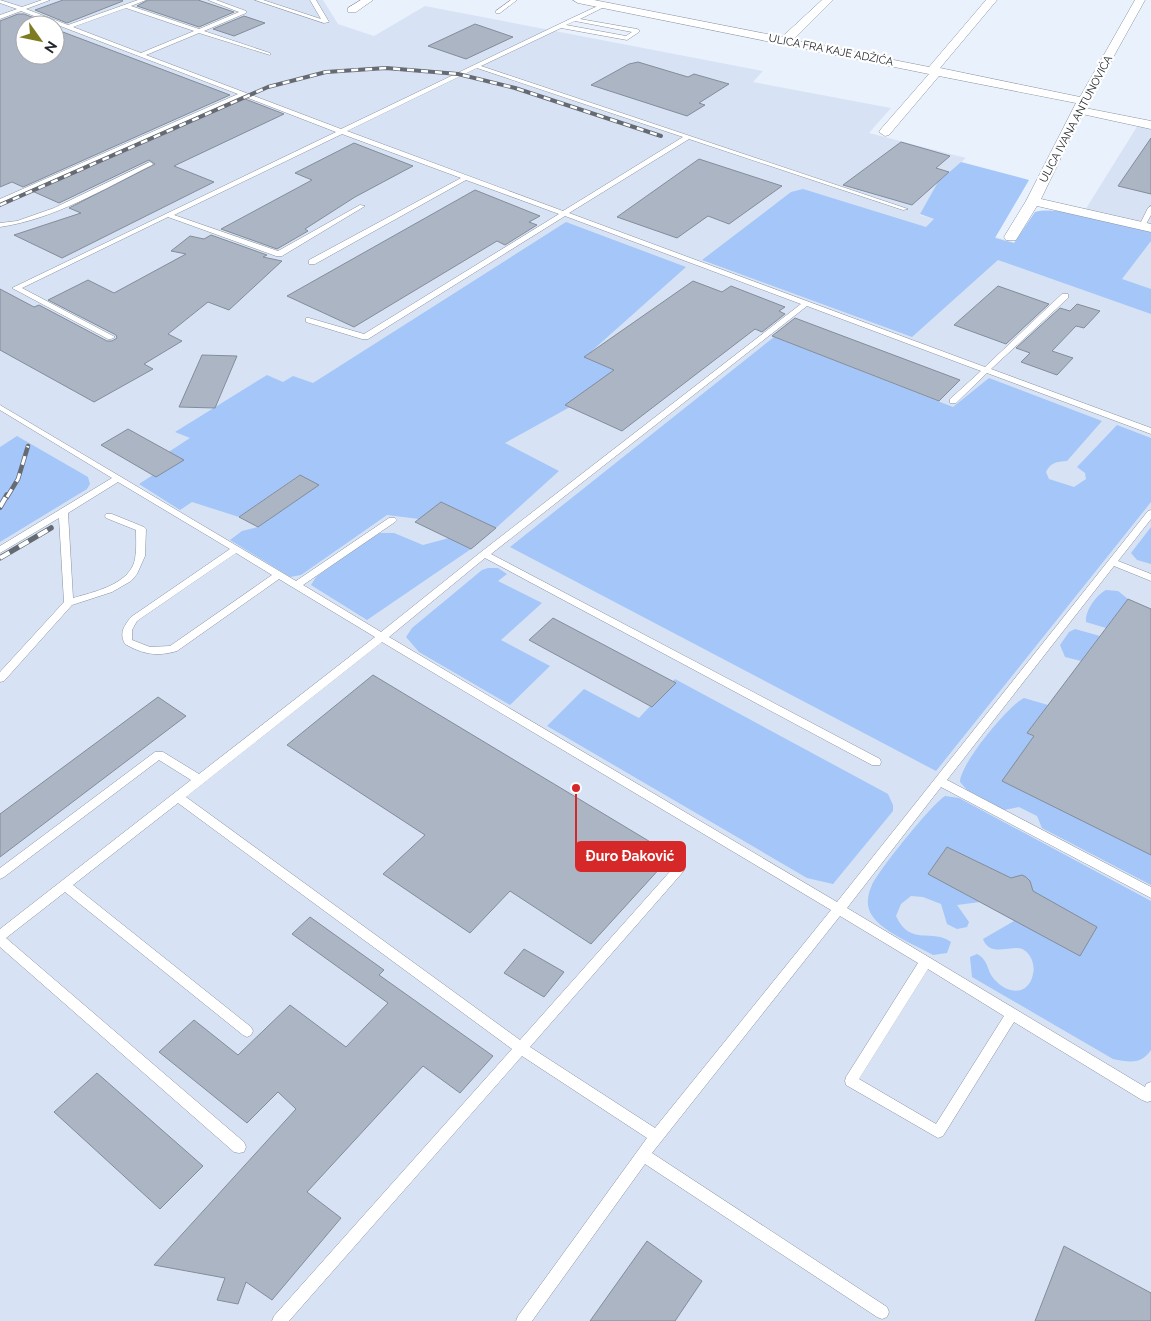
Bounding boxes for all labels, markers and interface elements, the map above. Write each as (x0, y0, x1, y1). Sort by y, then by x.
north arrow (15, 15, 65, 65)
street label: ULICA FRA KAJE ADŽIĆA (767, 31, 895, 69)
text: N (41, 38, 61, 56)
street label: ULICA IVANA ANTUNOVIĆA (1036, 52, 1115, 185)
callout: Đuro Đaković (576, 842, 685, 871)
text: Đuro Đaković (586, 848, 675, 864)

